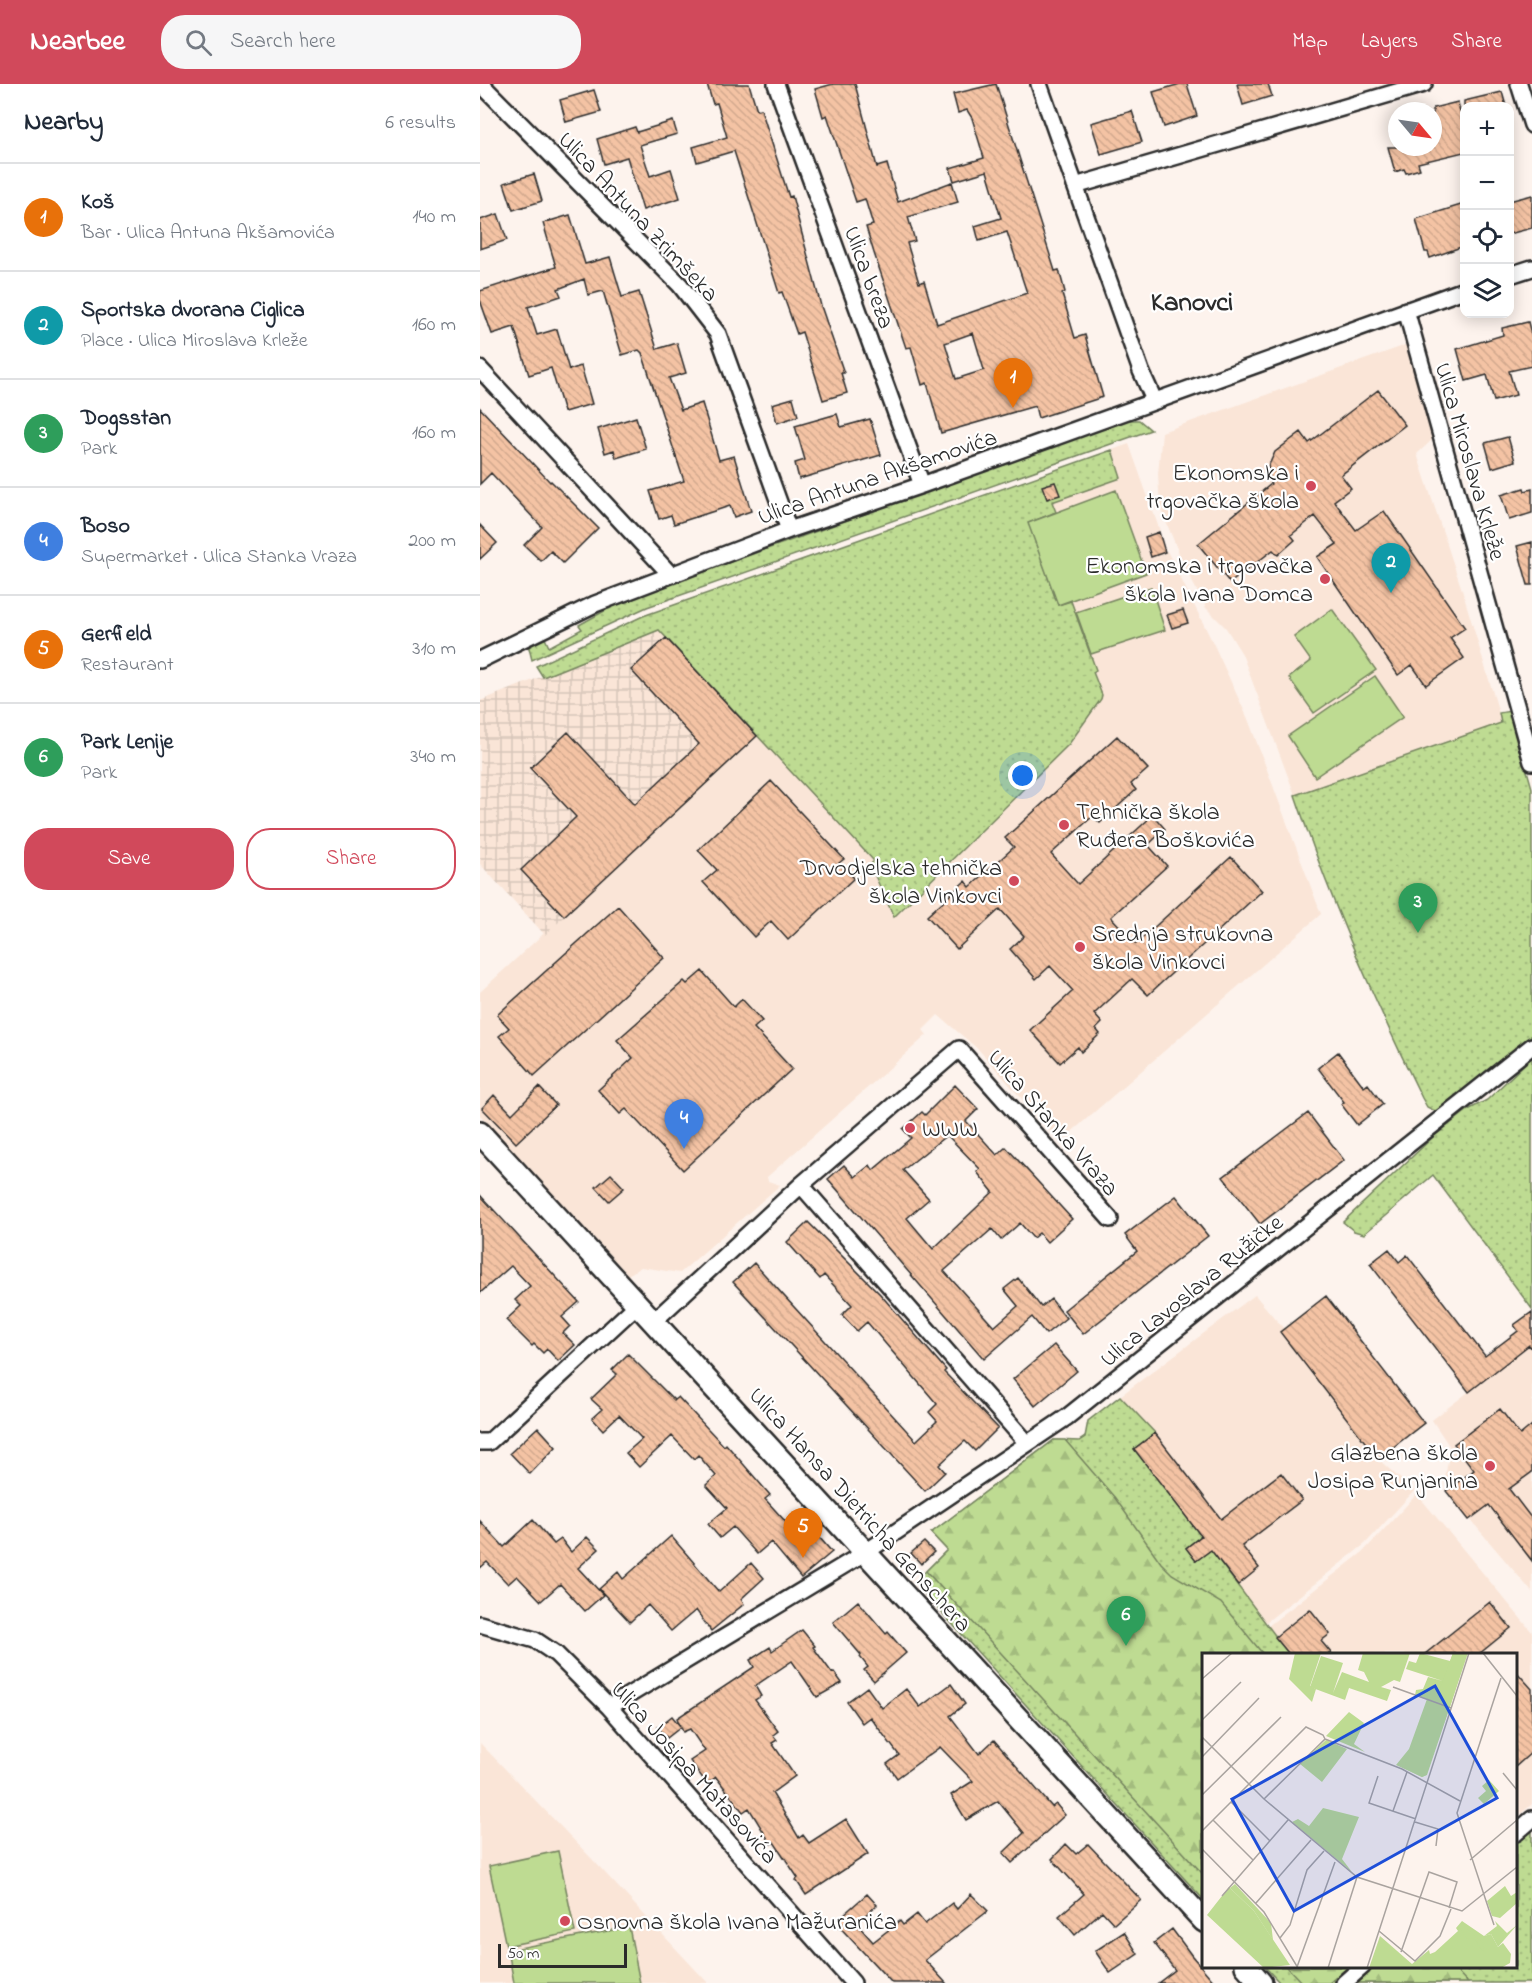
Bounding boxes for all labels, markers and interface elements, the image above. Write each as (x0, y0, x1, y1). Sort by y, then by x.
search box (161, 15, 581, 69)
text: Nearbee (30, 22, 125, 63)
icon: search (182, 26, 215, 59)
text: Search here (230, 26, 336, 58)
text: Map (1292, 27, 1328, 57)
text: Layers (1361, 27, 1418, 57)
text: Share (1451, 27, 1502, 57)
north arrow (1388, 102, 1442, 156)
map controls (1460, 102, 1514, 318)
button: + (1460, 102, 1514, 156)
text: Nearby (24, 104, 103, 142)
text: 6 results (385, 109, 456, 138)
street label: Ulica Antuna Zrimšeka (548, 124, 726, 311)
button: − (1460, 156, 1514, 210)
text: Koš (81, 187, 114, 219)
text: 1 (40, 203, 47, 232)
text: 140 m (412, 203, 456, 232)
button: locate (1460, 210, 1514, 264)
text: Bar · Ulica Antuna Akšamovića (81, 219, 335, 248)
street label: Ulica breza (833, 222, 902, 334)
button: layers (1460, 264, 1514, 318)
district label: Kanovci (1151, 284, 1233, 323)
text: Sportska dvorana Ciglica (81, 295, 305, 327)
text: 2 (39, 311, 48, 340)
text: 160 m (412, 311, 456, 340)
text: Place · Ulica Miroslava Krleže (81, 327, 308, 356)
pin: 1 (994, 358, 1032, 408)
street label: Ulica Miroslava Krleže (1424, 359, 1514, 565)
text: Dogsstan (81, 403, 171, 435)
text: 3 (39, 419, 48, 448)
text: 160 m (412, 419, 456, 448)
street label: Ulica Antuna Akšamovića (753, 421, 1002, 536)
text: Park (81, 435, 117, 464)
place label: Ekonomska i trgovačka škola (1146, 457, 1299, 520)
marker: Ekonomska i trgovačka škola (1304, 479, 1318, 493)
text: Boso (81, 511, 130, 543)
text: 4 (39, 527, 48, 556)
text: 200 m (408, 527, 456, 556)
text: Supermarket · Ulica Stanka Vraza (81, 543, 357, 572)
pin: 2 (1372, 544, 1410, 593)
place label: Ekonomska i trgovačka škola Ivana Domca (1085, 550, 1313, 613)
marker: Ekonomska i trgovačka škola Ivana Domca (1318, 572, 1332, 586)
text: Gerfield (81, 619, 152, 651)
text: 5 (38, 635, 49, 664)
text: 310 m (412, 635, 456, 664)
text: Restaurant (81, 651, 174, 680)
text: Park Lenije (81, 727, 173, 759)
text: 6 (39, 743, 48, 772)
text: 340 m (410, 743, 456, 772)
text: Park (81, 759, 117, 788)
your location (1008, 761, 1037, 790)
place label: Tehnička škola Ruđera Boškovića (1076, 796, 1255, 859)
marker: Tehnička škola Ruđera Boškovića (1057, 818, 1071, 832)
button: Save (24, 828, 234, 890)
button: Share (246, 828, 456, 890)
place label: Drvodjelska tehnička škola Vinkovci (799, 852, 1002, 915)
marker: Drvodjelska tehnička škola Vinkovci (1007, 874, 1021, 888)
pin: 3 (1398, 884, 1438, 933)
place label: Srednja strukovna škola Vinkovci (1092, 918, 1273, 981)
marker: Srednja strukovna škola Vinkovci (1073, 940, 1087, 954)
street label: Ulica Stanka Vraza (978, 1042, 1126, 1205)
pin: 4 (664, 1100, 704, 1149)
place label: WWW (922, 1113, 978, 1148)
marker: WWW (903, 1121, 917, 1135)
street label: Ulica Lavoslava Ružičke (1093, 1207, 1292, 1377)
street label: Ulica Hansa Dietricha Genschera (739, 1380, 979, 1641)
place label: Glazbena škola Josipa Runjanina (1308, 1437, 1478, 1500)
marker: Glazbena škola Josipa Runjanina (1483, 1459, 1497, 1473)
pin: 5 (784, 1508, 822, 1558)
pin: 6 (1106, 1596, 1146, 1646)
inset map (1202, 1653, 1517, 1968)
street label: Ulica Josipa Matasovića (601, 1674, 785, 1873)
place label: Osnovna škola Ivana Mažuranića (577, 1906, 897, 1941)
marker: Osnovna škola Ivana Mažuranića (558, 1914, 572, 1928)
scale bar (498, 1941, 627, 1968)
text: 50 m (507, 1942, 539, 1966)

